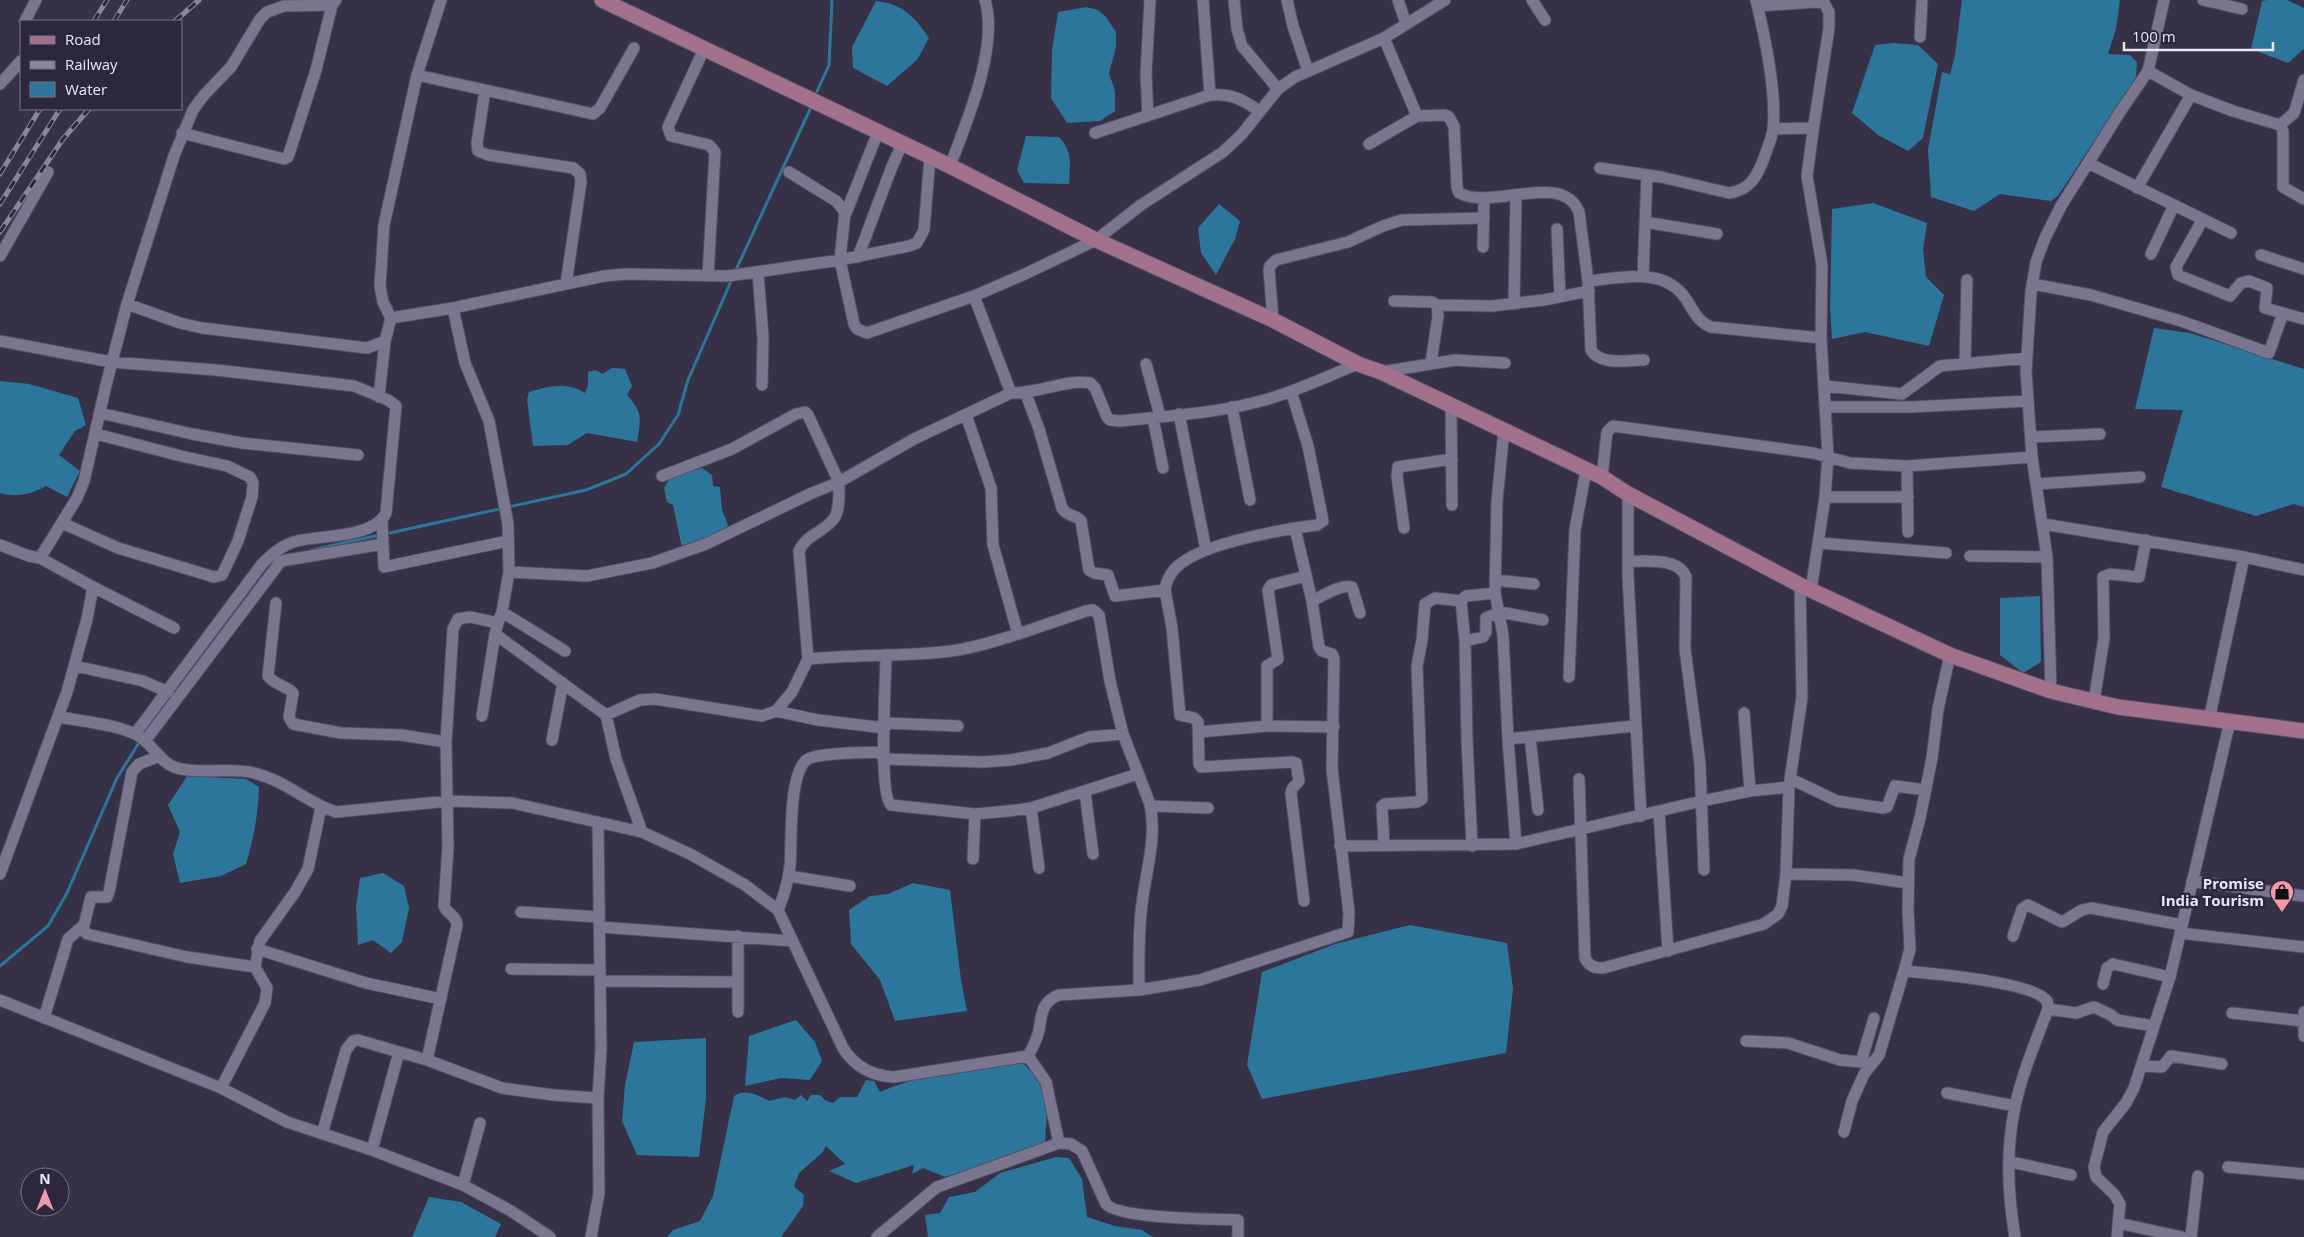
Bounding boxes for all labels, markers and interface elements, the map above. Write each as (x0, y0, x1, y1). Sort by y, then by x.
legend (20, 20, 182, 110)
scale bar (2124, 20, 2273, 52)
text: 100 m (2132, 26, 2176, 46)
text: Road (65, 29, 101, 49)
text: Railway (65, 54, 118, 74)
text: Water (65, 79, 107, 99)
place label: Promise India Tourism (2161, 873, 2264, 910)
shop icon: Promise India Tourism (2269, 879, 2295, 913)
north arrow (20, 1167, 70, 1217)
text: N (39, 1169, 51, 1188)

